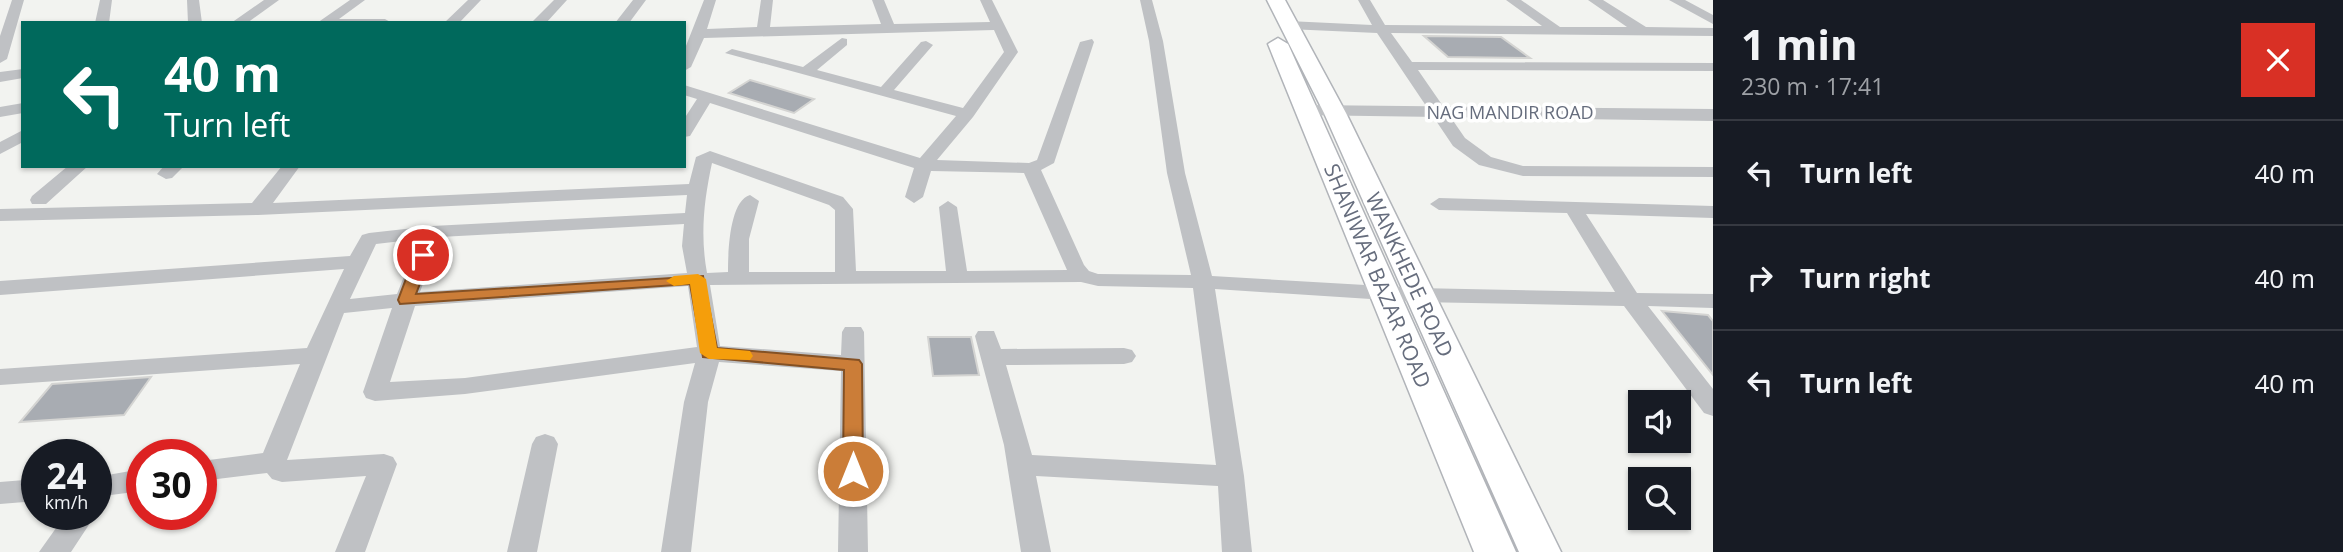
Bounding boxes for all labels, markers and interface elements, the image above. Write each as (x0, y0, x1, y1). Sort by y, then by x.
text: 1 min (1741, 15, 1858, 72)
button: close (2241, 23, 2315, 97)
text: 40 m (164, 40, 281, 106)
icon: left (49, 49, 140, 140)
text: 230 m · 17:41 (1741, 70, 1884, 102)
street label: NAG MANDIR ROAD (1426, 100, 1594, 124)
text: Turn left (164, 103, 290, 146)
icon: left (1741, 154, 1779, 192)
text: Turn left (1800, 155, 1912, 191)
text: 40 m (2254, 155, 2315, 191)
street label: SHANIWAR BAZAR ROAD (1318, 159, 1438, 392)
street label: WANKHEDE ROAD (1359, 188, 1460, 361)
pin (393, 225, 453, 285)
icon: arrive (404, 236, 442, 274)
icon: right (1741, 259, 1779, 297)
text: Turn right (1800, 260, 1931, 296)
text: 40 m (2254, 260, 2315, 296)
icon: left (1741, 364, 1779, 402)
text: Turn left (1800, 365, 1912, 401)
text: 40 m (2254, 365, 2315, 401)
map controls (1628, 390, 1691, 530)
button: sound (1628, 390, 1691, 453)
position arrow (816, 434, 890, 508)
speed limit sign: 30 (126, 439, 217, 530)
text: 24 (46, 452, 87, 499)
button: search (1628, 467, 1691, 530)
text: km/h (45, 490, 88, 514)

